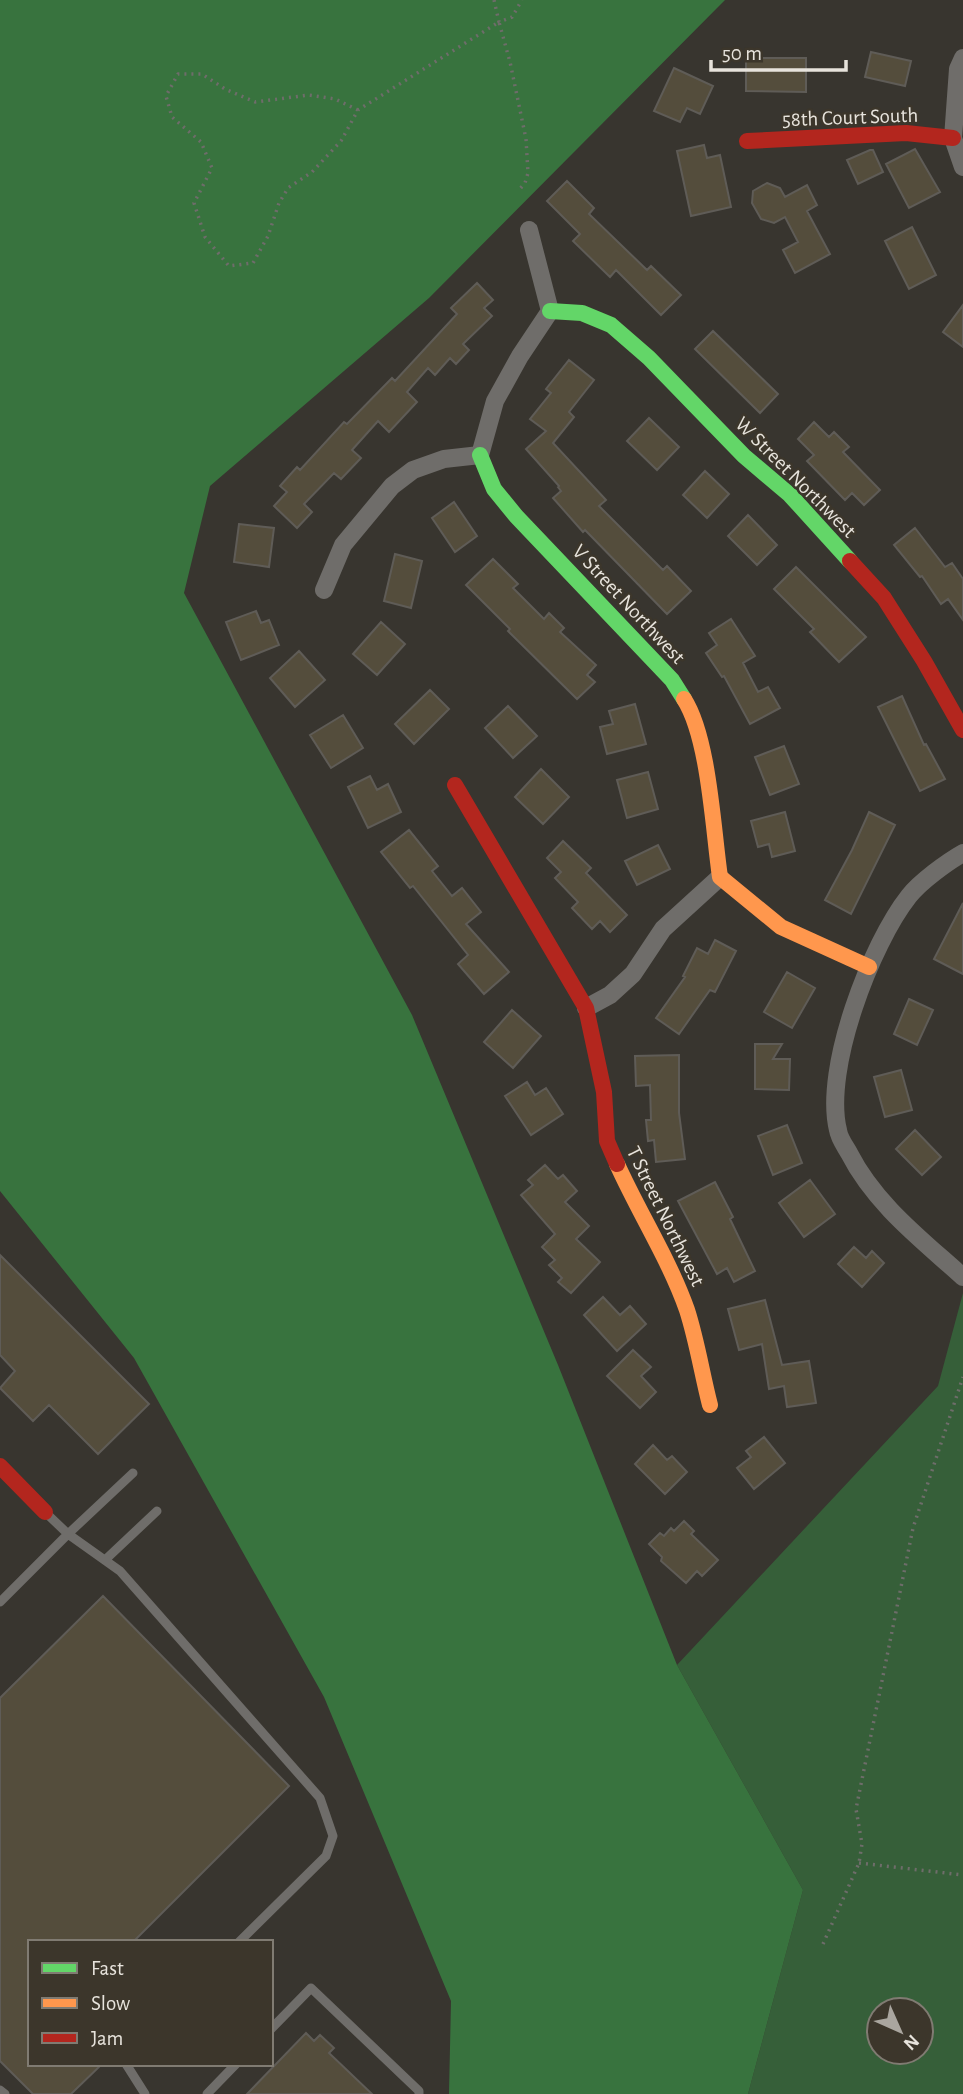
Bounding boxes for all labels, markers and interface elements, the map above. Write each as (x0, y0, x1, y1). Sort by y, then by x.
scale bar (711, 28, 846, 72)
text: 50 m (722, 43, 762, 64)
street label: 58th Court South (782, 105, 918, 130)
street label: W Street Northwest (731, 413, 860, 542)
street label: V Street Northwest (568, 541, 689, 668)
street label: T Street Northwest (623, 1143, 709, 1290)
legend (28, 1940, 273, 2066)
text: Fast (91, 1958, 124, 1979)
text: Slow (91, 1993, 130, 2014)
north arrow (865, 1996, 935, 2066)
text: Jam (91, 2028, 123, 2049)
text: N (900, 2031, 922, 2053)

